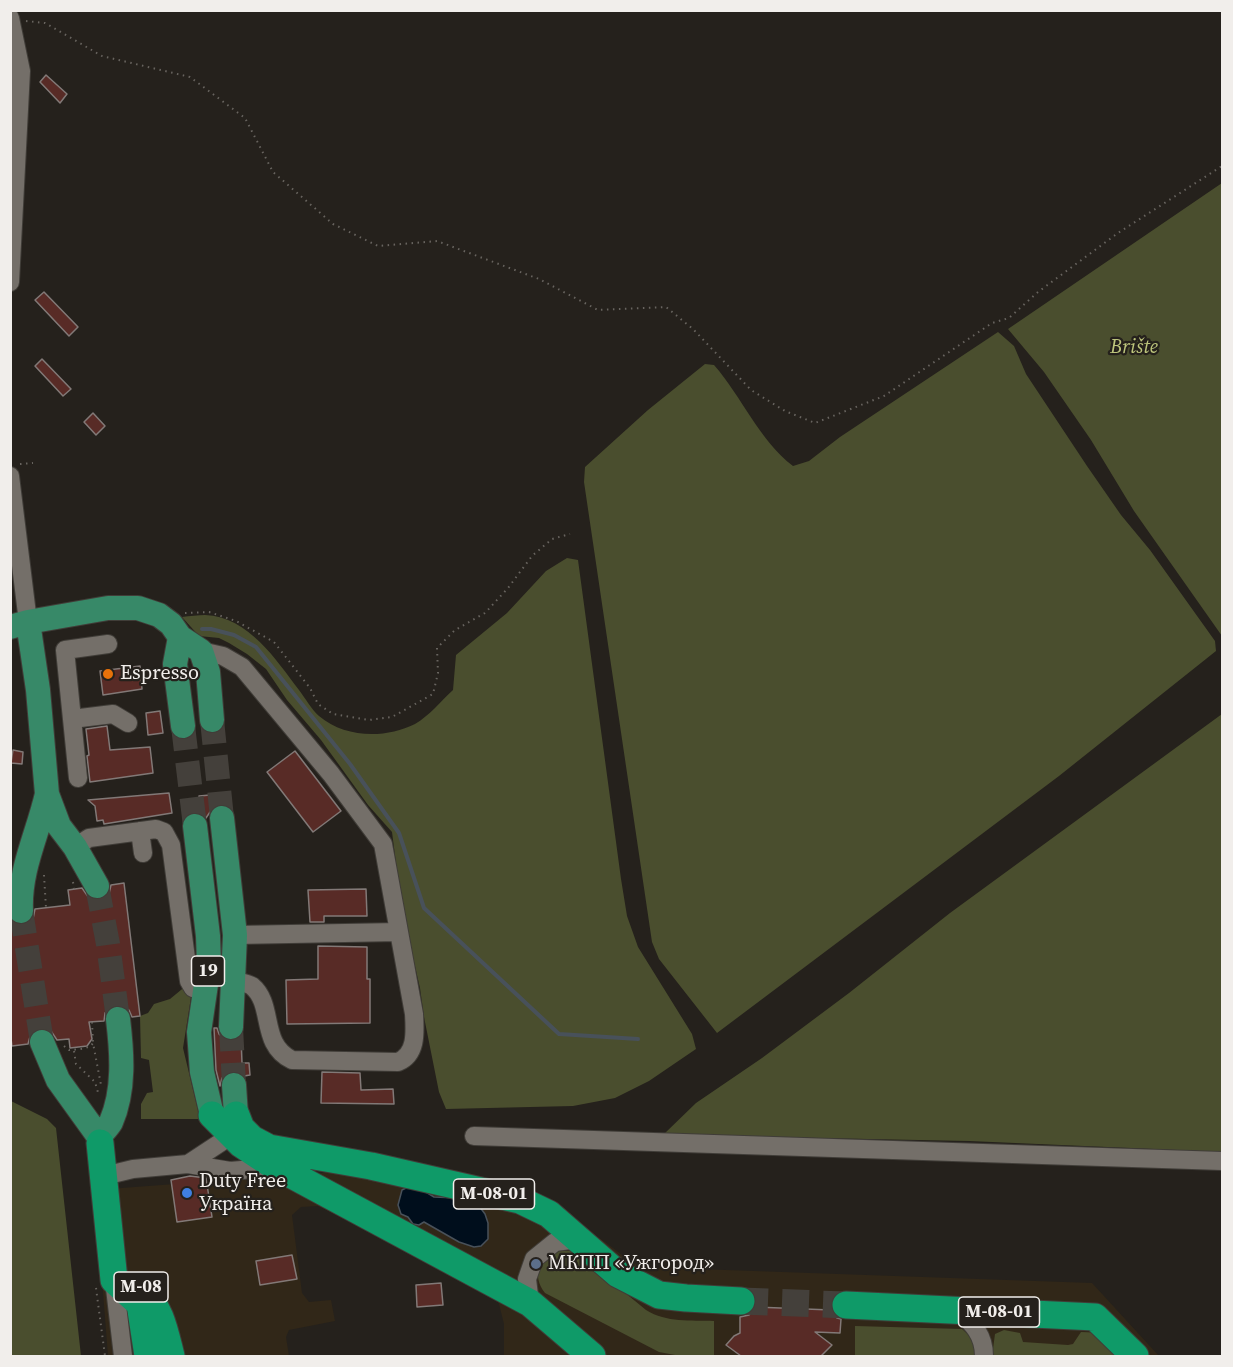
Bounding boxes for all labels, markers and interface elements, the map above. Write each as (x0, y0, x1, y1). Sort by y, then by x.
park label: Brište (1110, 336, 1158, 360)
place label: Espresso (120, 662, 199, 686)
marker: Espresso (101, 667, 115, 681)
road number: 19 (192, 956, 224, 986)
place label: Duty Free Україна (199, 1170, 286, 1217)
road number: М-08-01 (454, 1179, 534, 1209)
marker: Duty Free Україна (180, 1186, 194, 1200)
place label: МКПП «Ужгород» (548, 1252, 714, 1276)
marker: МКПП «Ужгород» (529, 1257, 543, 1271)
road number: М-08 (114, 1272, 168, 1302)
road number: М-08-01 (958, 1297, 1040, 1327)

